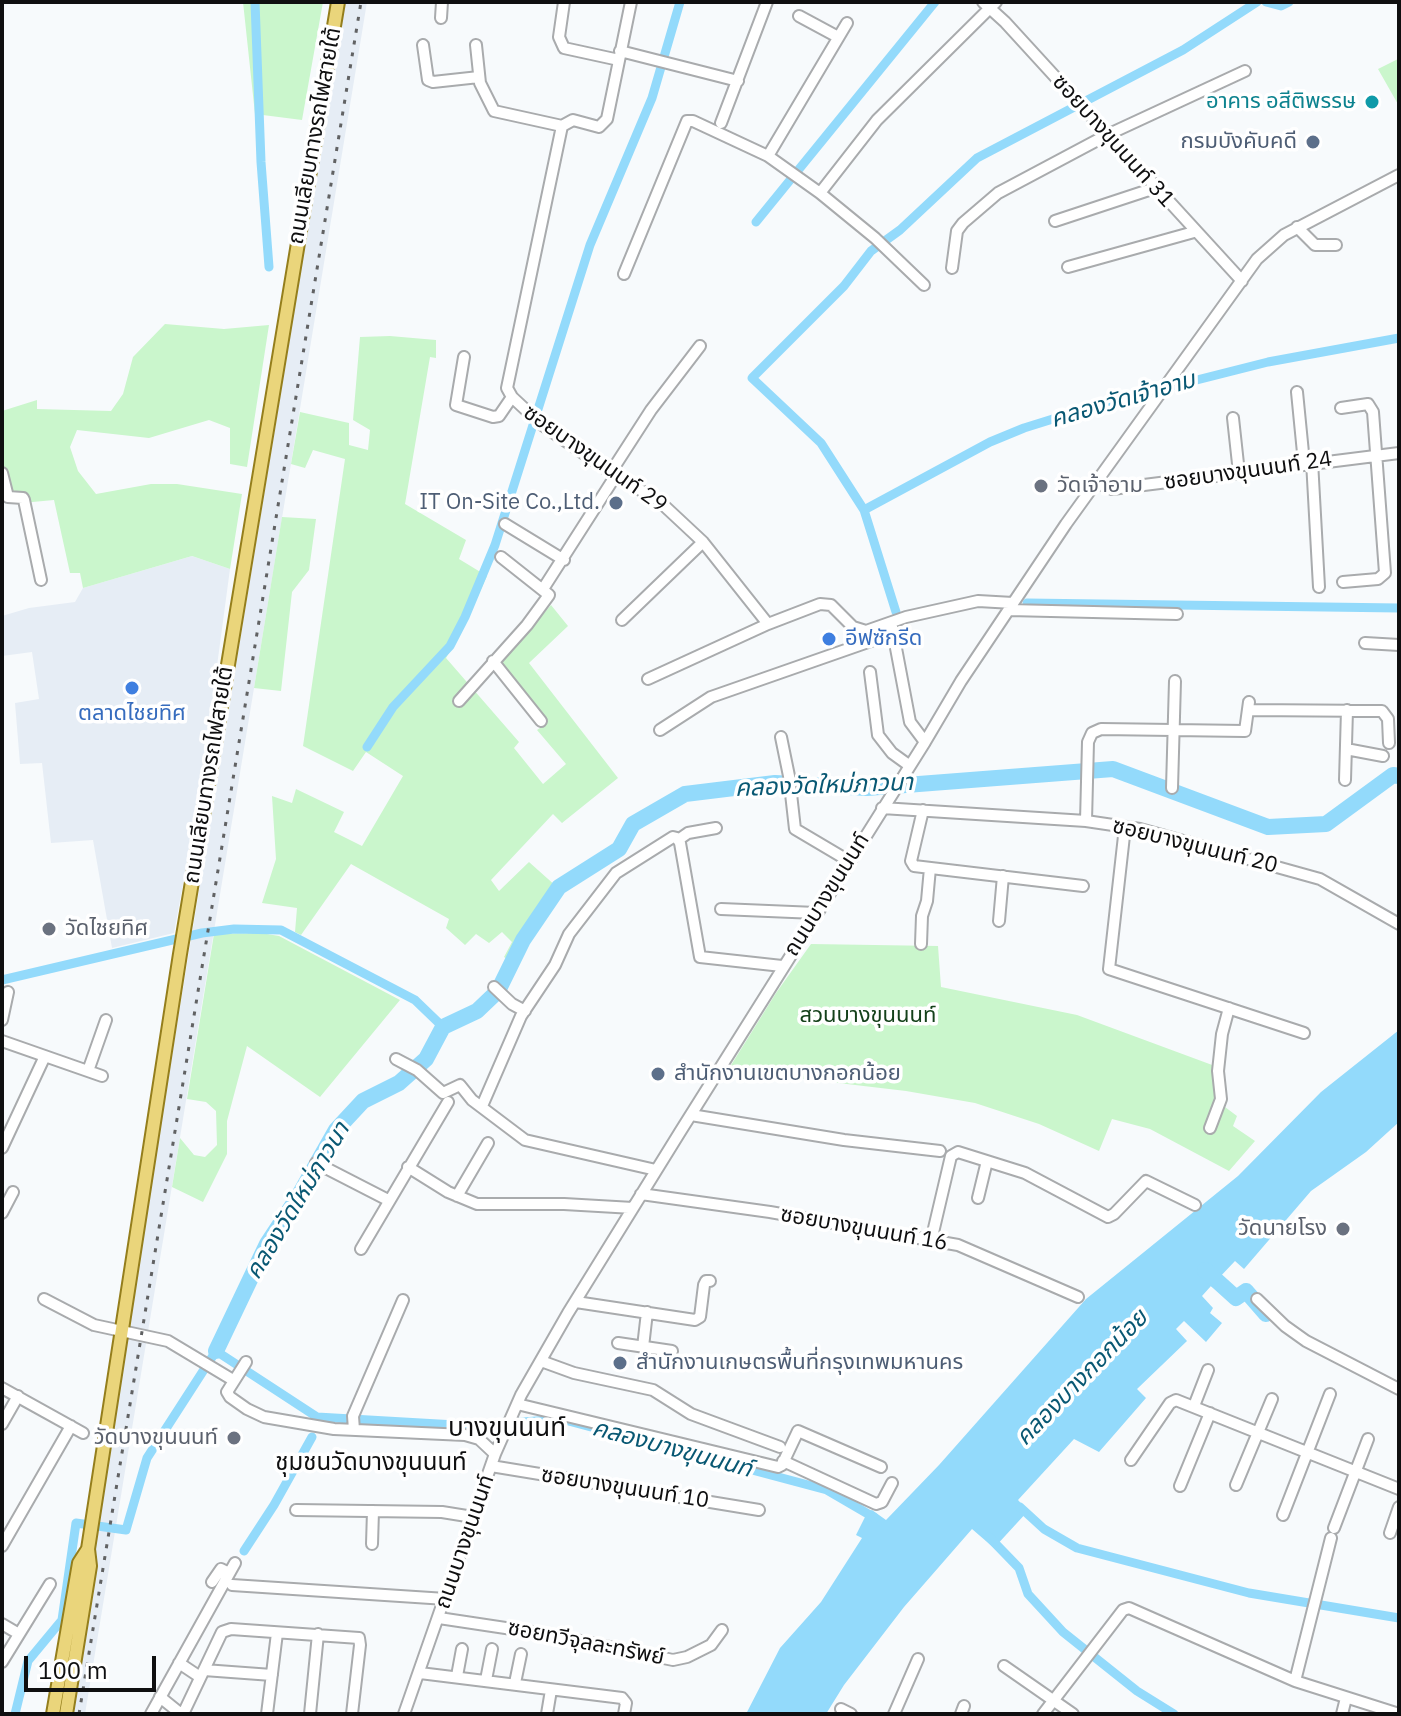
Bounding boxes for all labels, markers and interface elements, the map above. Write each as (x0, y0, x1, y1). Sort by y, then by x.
street label: ถนนเลียบทางรถไฟสายใต้ (283, 26, 347, 246)
street label: ซอยบางขุนนนท์ 31 (1047, 69, 1179, 213)
place label: อาคาร อสีติพรรษ (1206, 89, 1356, 115)
marker: อาคาร อสีติพรรษ (1363, 93, 1381, 111)
place label: กรมบังคับคดี (1181, 129, 1297, 155)
marker: กรมบังคับคดี (1304, 133, 1322, 151)
water label: คลองวัดเจ้าอาม (1047, 366, 1199, 434)
street label: ซอยบางขุนนนท์ 29 (518, 400, 672, 518)
street label: ซอยบางขุนนนท์ 24 (1162, 446, 1334, 496)
place label: วัดเจ้าอาม (1057, 473, 1143, 499)
marker: วัดเจ้าอาม (1032, 477, 1050, 495)
place label: IT On-Site Co.,Ltd. (419, 490, 600, 516)
marker: IT On-Site Co.,Ltd. (607, 494, 625, 512)
place label: อีฟซักรีด (845, 626, 922, 652)
marker: อีฟซักรีด (820, 630, 838, 648)
street label: ถนนเลียบทางรถไฟสายใต้ (179, 665, 239, 885)
marker: ตลาดไชยทิศ (123, 679, 141, 697)
place label: ตลาดไชยทิศ (78, 701, 186, 727)
water label: คลองวัดใหม่ภาวนา (735, 769, 913, 803)
street label: ซอยบางขุนนนท์ 20 (1110, 813, 1280, 879)
street label: ถนนบางขุนนนท์ (779, 829, 875, 961)
place label: วัดไชยทิศ (65, 916, 148, 942)
marker: วัดไชยทิศ (40, 920, 58, 938)
park label: สวนบางขุนนนท์ (800, 1003, 936, 1029)
place label: สำนักงานเขตบางกอกน้อย (674, 1061, 901, 1087)
marker: สำนักงานเขตบางกอกน้อย (649, 1065, 667, 1083)
water label: คลองวัดใหม่ภาวนา (240, 1117, 356, 1285)
street label: ซอยบางขุนนนท์ 16 (778, 1201, 950, 1257)
place label: วัดนายโรง (1238, 1216, 1327, 1242)
marker: วัดนายโรง (1334, 1220, 1352, 1238)
water label: คลองบางกอกน้อย (1010, 1304, 1154, 1452)
place label: สำนักงานเกษตรพื้นที่กรุงเทพมหานคร (636, 1350, 963, 1376)
marker: สำนักงานเกษตรพื้นที่กรุงเทพมหานคร (611, 1354, 629, 1372)
district label: บางขุนนนท์ (448, 1412, 566, 1444)
water label: คลองบางขุนนนท์ (589, 1414, 755, 1484)
place label: วัดบางขุนนนท์ (94, 1425, 218, 1451)
marker: วัดบางขุนนนท์ (225, 1429, 243, 1447)
district label: ชุมชนวัดบางขุนนนท์ (275, 1449, 467, 1477)
street label: ซอยบางขุนนนท์ 10 (539, 1462, 711, 1514)
street label: ถนนบางขุนนนท์ (430, 1471, 500, 1613)
street label: ซอยทวีจุลละทรัพย์ (505, 1615, 667, 1671)
scale bar (28, 1640, 160, 1690)
text: 100 m (38, 1654, 108, 1686)

